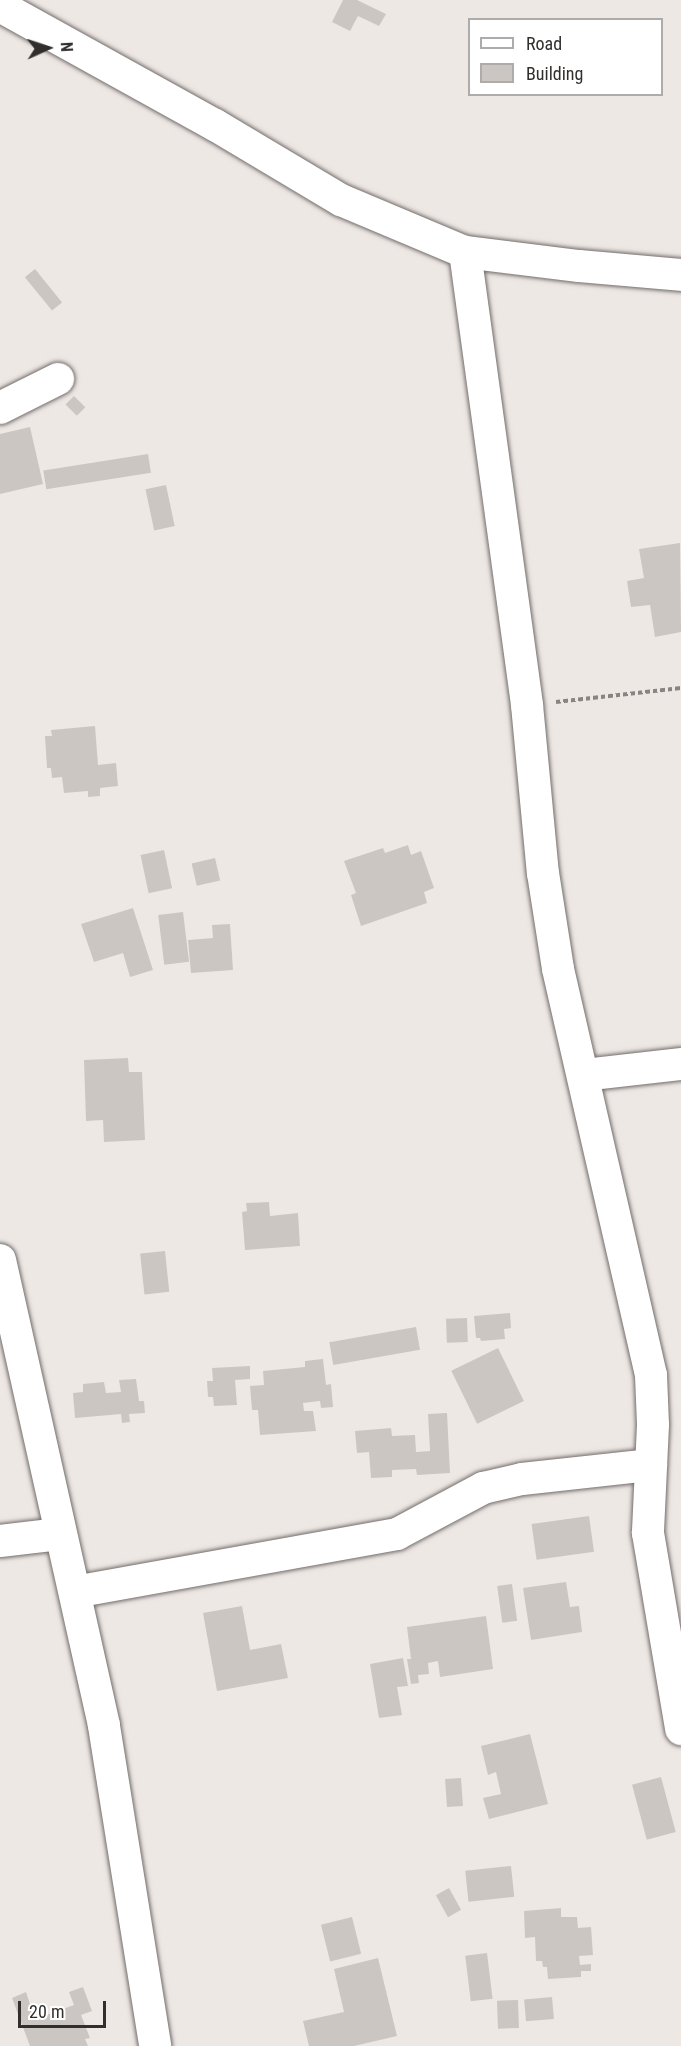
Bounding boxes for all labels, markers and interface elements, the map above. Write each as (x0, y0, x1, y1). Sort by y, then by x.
north arrow (18, 18, 78, 78)
legend (468, 18, 663, 96)
text: Road (526, 33, 562, 54)
text: N (57, 42, 76, 52)
text: Building (526, 63, 583, 84)
scale bar (21, 1989, 110, 2027)
text: 20 m (29, 2001, 64, 2022)

